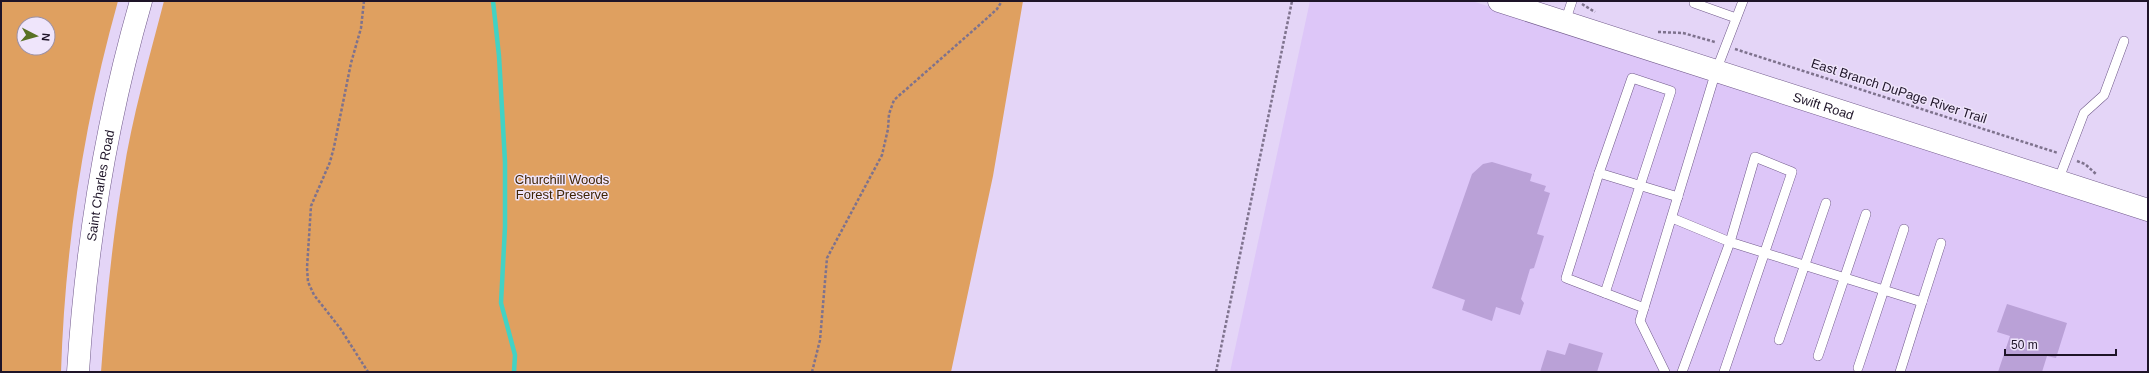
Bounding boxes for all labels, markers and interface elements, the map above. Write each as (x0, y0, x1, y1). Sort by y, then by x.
north arrow (16, 16, 56, 56)
text: N (40, 32, 52, 42)
street label: East Branch DuPage River Trail (1809, 56, 1989, 127)
street label: Swift Road (1791, 89, 1856, 122)
street label: Saint Charles Road (83, 128, 117, 242)
park label: Churchill Woods Forest Preserve (515, 172, 610, 202)
scale bar (2005, 331, 2116, 357)
text: 50 m (2011, 338, 2038, 352)

